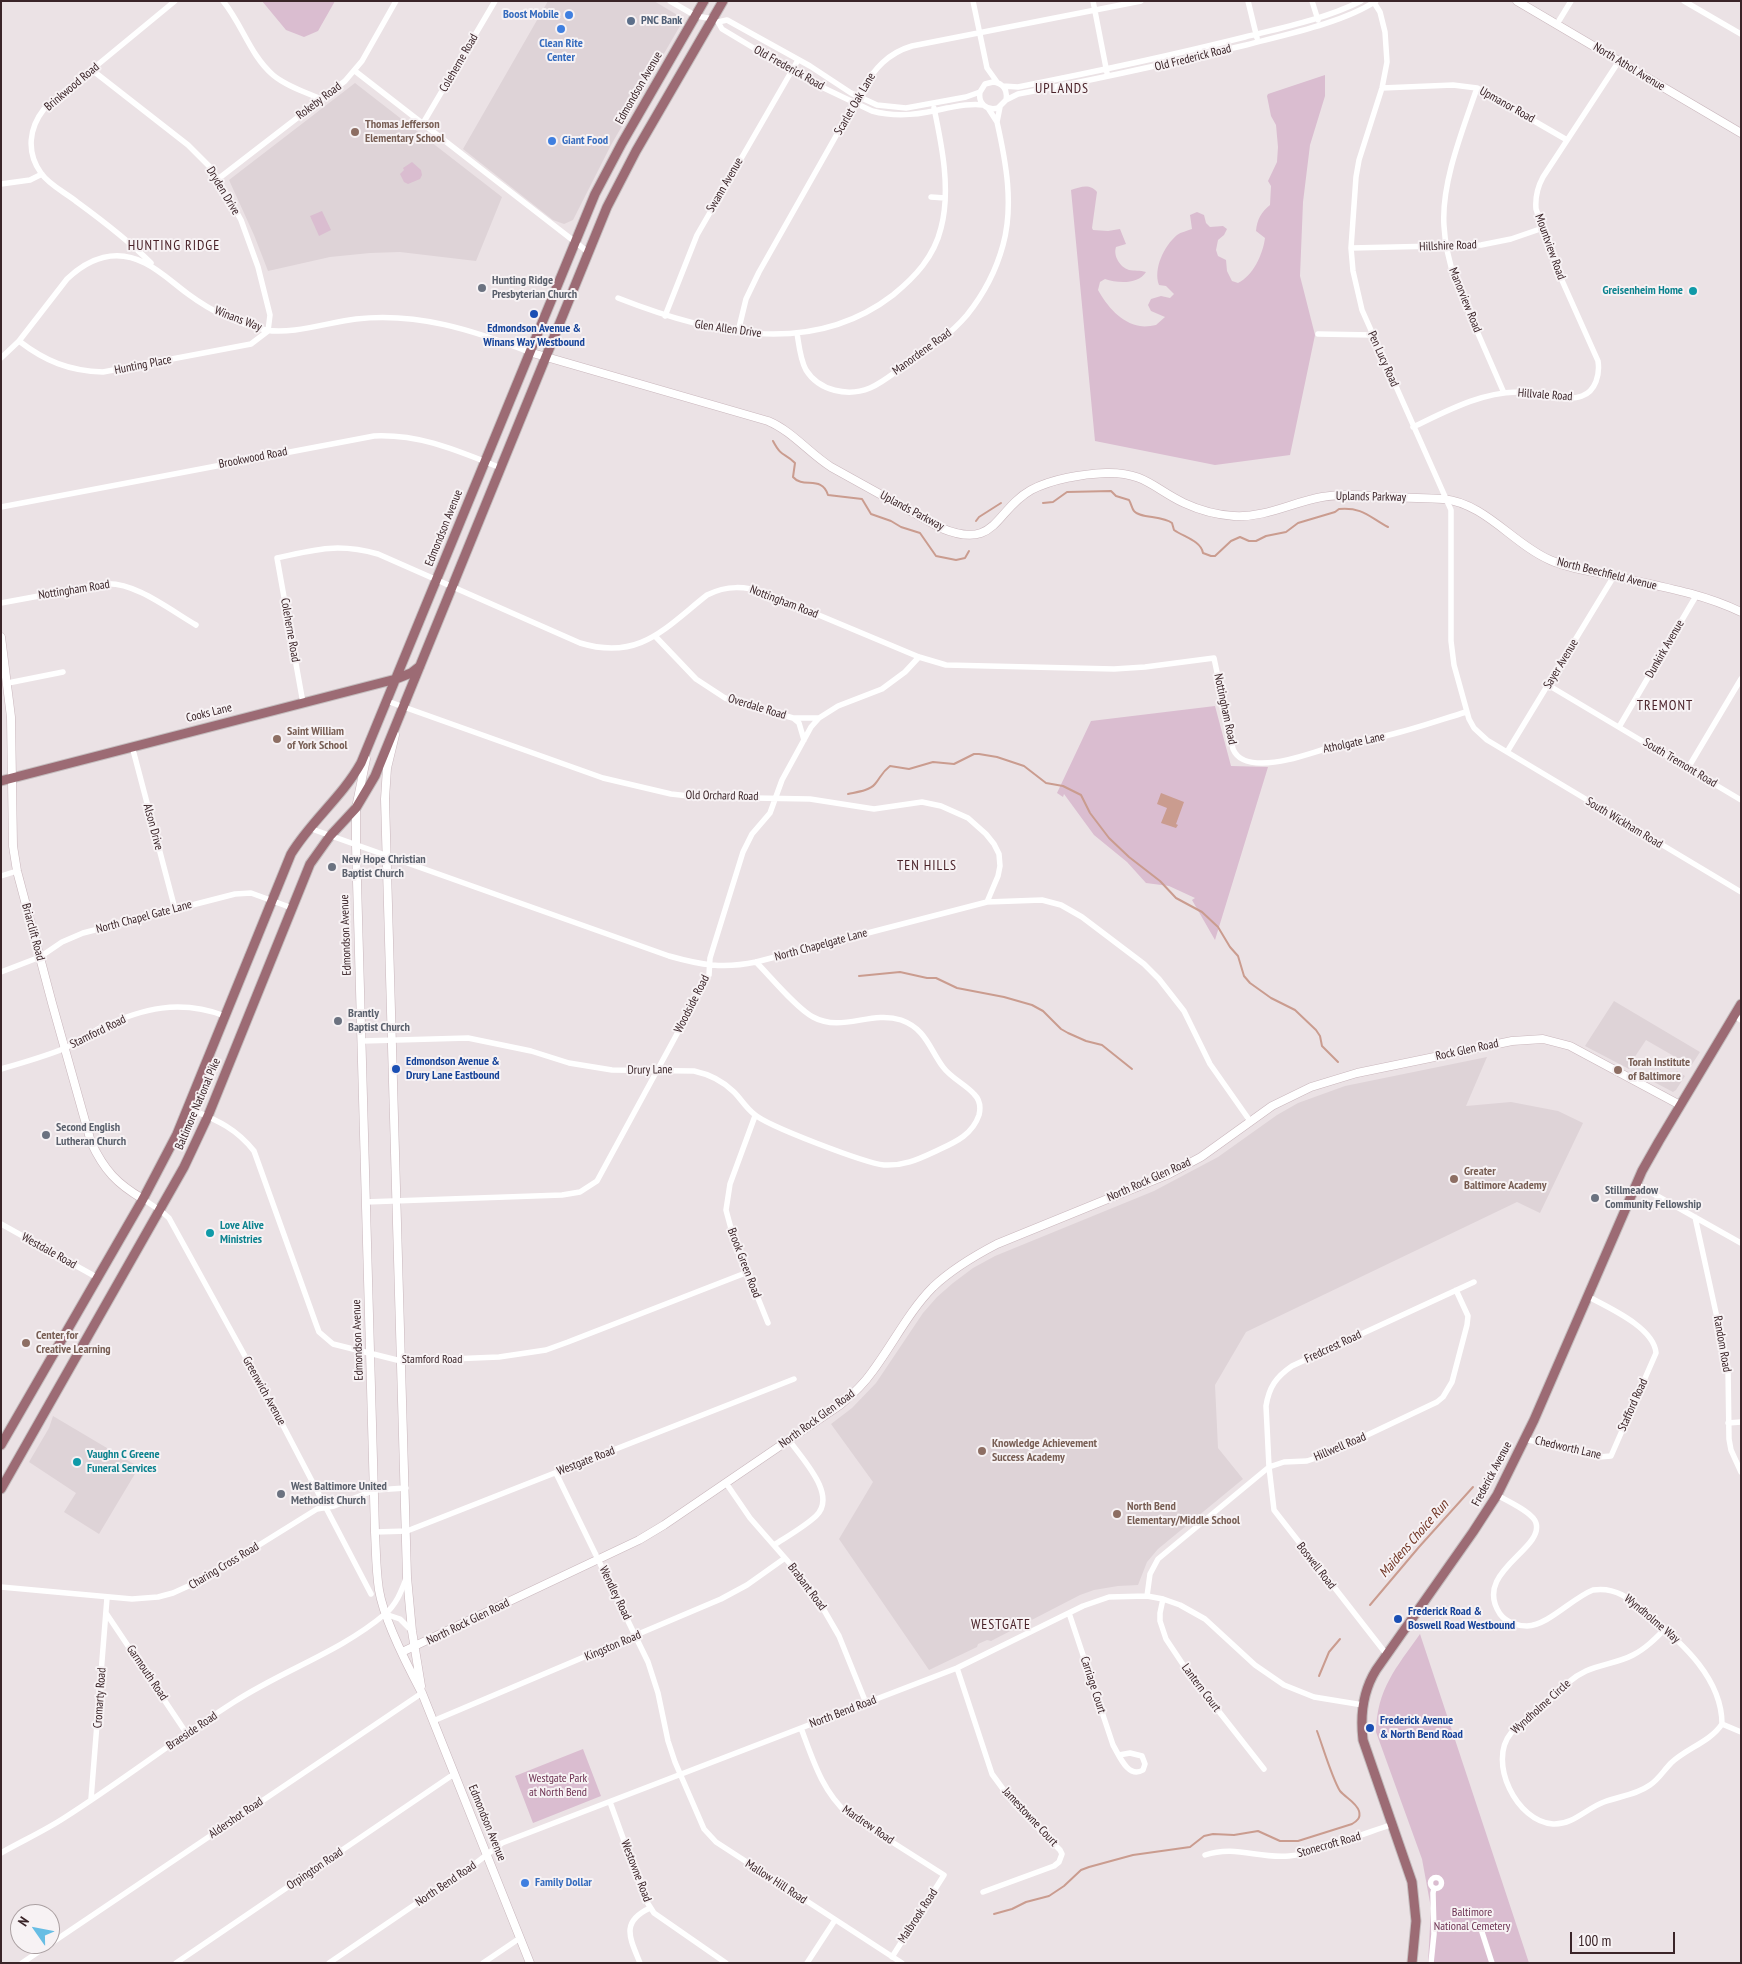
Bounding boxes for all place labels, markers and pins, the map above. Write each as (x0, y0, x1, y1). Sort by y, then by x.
place label: Boost Mobile (503, 8, 559, 22)
marker: Boost Mobile (563, 9, 575, 21)
place label: PNC Bank (641, 14, 682, 28)
marker: PNC Bank (625, 15, 637, 27)
marker: Clean Rite Center (555, 23, 567, 35)
place label: Clean Rite Center (539, 37, 583, 65)
place label: Thomas Jefferson Elementary School (365, 118, 444, 146)
marker: Thomas Jefferson Elementary School (349, 126, 361, 138)
place label: Giant Food (562, 134, 608, 148)
marker: Giant Food (546, 135, 558, 147)
place label: Hunting Ridge Presbyterian Church (492, 274, 577, 302)
marker: Hunting Ridge Presbyterian Church (476, 282, 488, 294)
place label: Greisenheim Home (1602, 284, 1683, 298)
marker: Greisenheim Home (1687, 285, 1699, 297)
marker: Edmondson Avenue & Winans Way Westbound (528, 308, 540, 320)
place label: Edmondson Avenue & Winans Way Westbound (483, 322, 585, 350)
place label: Saint William of York School (287, 725, 347, 753)
marker: Saint William of York School (271, 733, 283, 745)
place label: New Hope Christian Baptist Church (342, 853, 426, 881)
marker: New Hope Christian Baptist Church (326, 861, 338, 873)
place label: Brantly Baptist Church (348, 1007, 410, 1035)
marker: Brantly Baptist Church (332, 1015, 344, 1027)
place label: Edmondson Avenue & Drury Lane Eastbound (406, 1055, 500, 1083)
place label: Torah Institute of Baltimore (1628, 1056, 1690, 1084)
marker: Edmondson Avenue & Drury Lane Eastbound (390, 1063, 402, 1075)
marker: Torah Institute of Baltimore (1612, 1064, 1624, 1076)
place label: Second English Lutheran Church (56, 1121, 126, 1149)
marker: Second English Lutheran Church (40, 1129, 52, 1141)
place label: Greater Baltimore Academy (1464, 1165, 1547, 1193)
marker: Greater Baltimore Academy (1448, 1173, 1460, 1185)
place label: Stillmeadow Community Fellowship (1605, 1184, 1701, 1212)
marker: Stillmeadow Community Fellowship (1589, 1192, 1601, 1204)
place label: Love Alive Ministries (220, 1219, 264, 1247)
marker: Love Alive Ministries (204, 1227, 216, 1239)
place label: Center for Creative Learning (36, 1329, 111, 1357)
marker: Center for Creative Learning (20, 1337, 32, 1349)
place label: Knowledge Achievement Success Academy (992, 1437, 1097, 1465)
marker: Knowledge Achievement Success Academy (976, 1445, 988, 1457)
place label: Vaughn C Greene Funeral Services (87, 1448, 160, 1476)
marker: Vaughn C Greene Funeral Services (71, 1456, 83, 1468)
place label: West Baltimore United Methodist Church (291, 1480, 387, 1508)
marker: West Baltimore United Methodist Church (275, 1488, 287, 1500)
place label: North Bend Elementary/Middle School (1127, 1500, 1240, 1528)
marker: North Bend Elementary/Middle School (1111, 1508, 1123, 1520)
place label: Frederick Road & Boswell Road Westbound (1408, 1605, 1515, 1633)
marker: Frederick Road & Boswell Road Westbound (1392, 1613, 1404, 1625)
place label: Frederick Avenue & North Bend Road (1380, 1714, 1463, 1742)
marker: Frederick Avenue & North Bend Road (1364, 1722, 1376, 1734)
place label: Family Dollar (535, 1876, 592, 1890)
marker: Family Dollar (519, 1877, 531, 1889)

